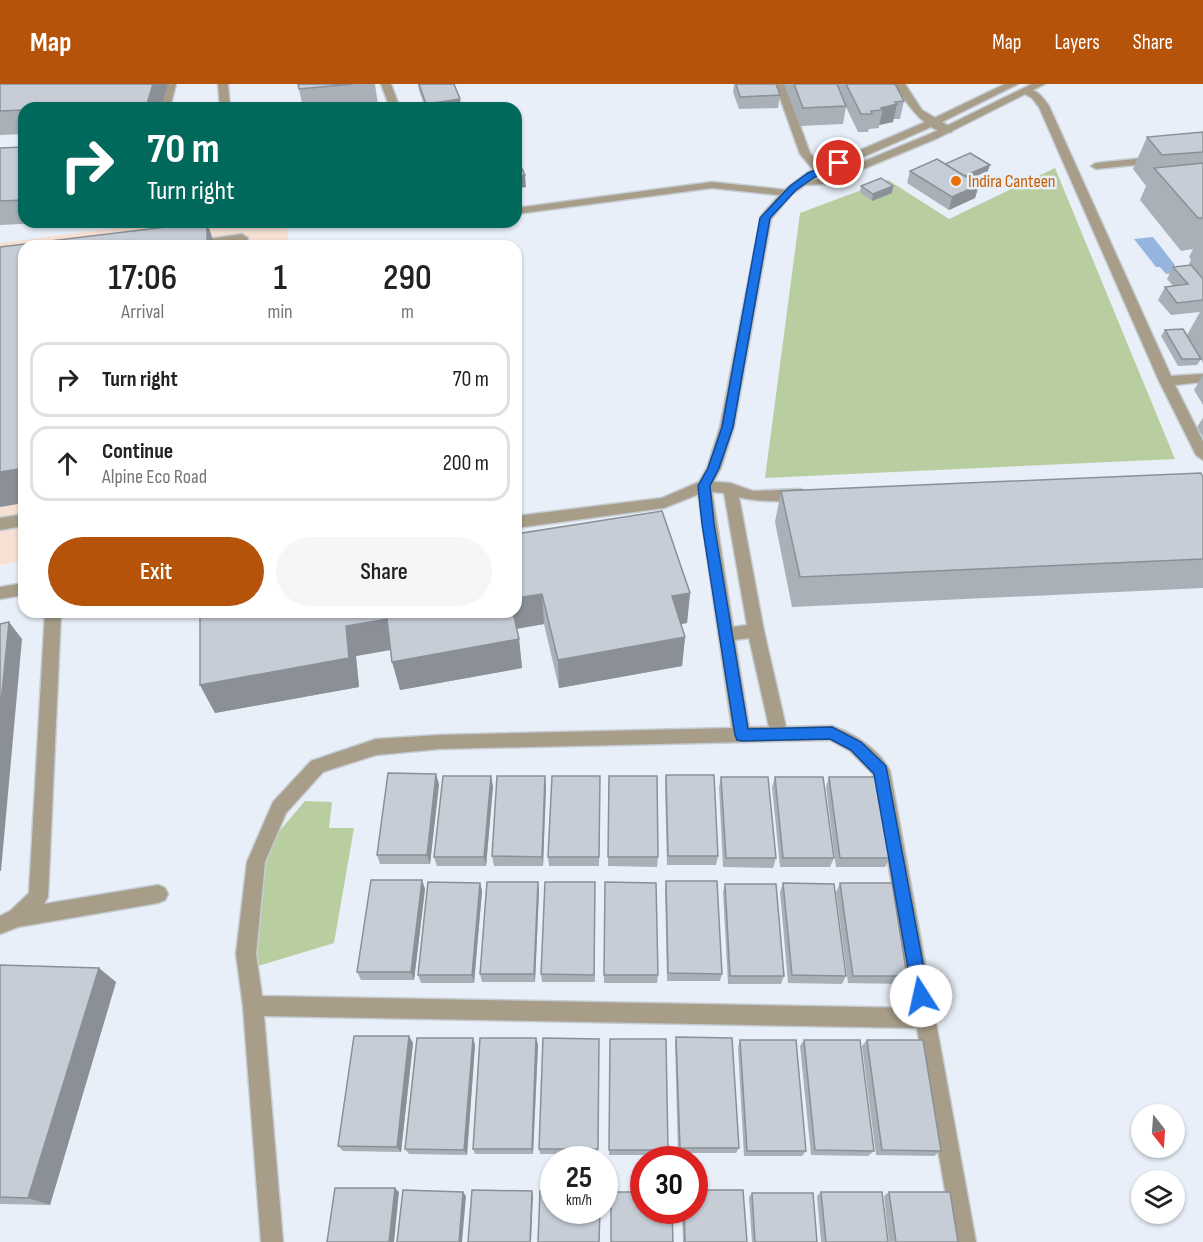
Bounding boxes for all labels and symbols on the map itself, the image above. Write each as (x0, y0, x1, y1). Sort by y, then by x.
pin (813, 137, 864, 188)
place label: Indira Canteen (968, 171, 1056, 192)
marker: Indira Canteen (949, 174, 963, 188)
position arrow (889, 964, 953, 1028)
north arrow (1131, 1104, 1185, 1158)
speed limit sign: 30 (630, 1146, 708, 1224)

